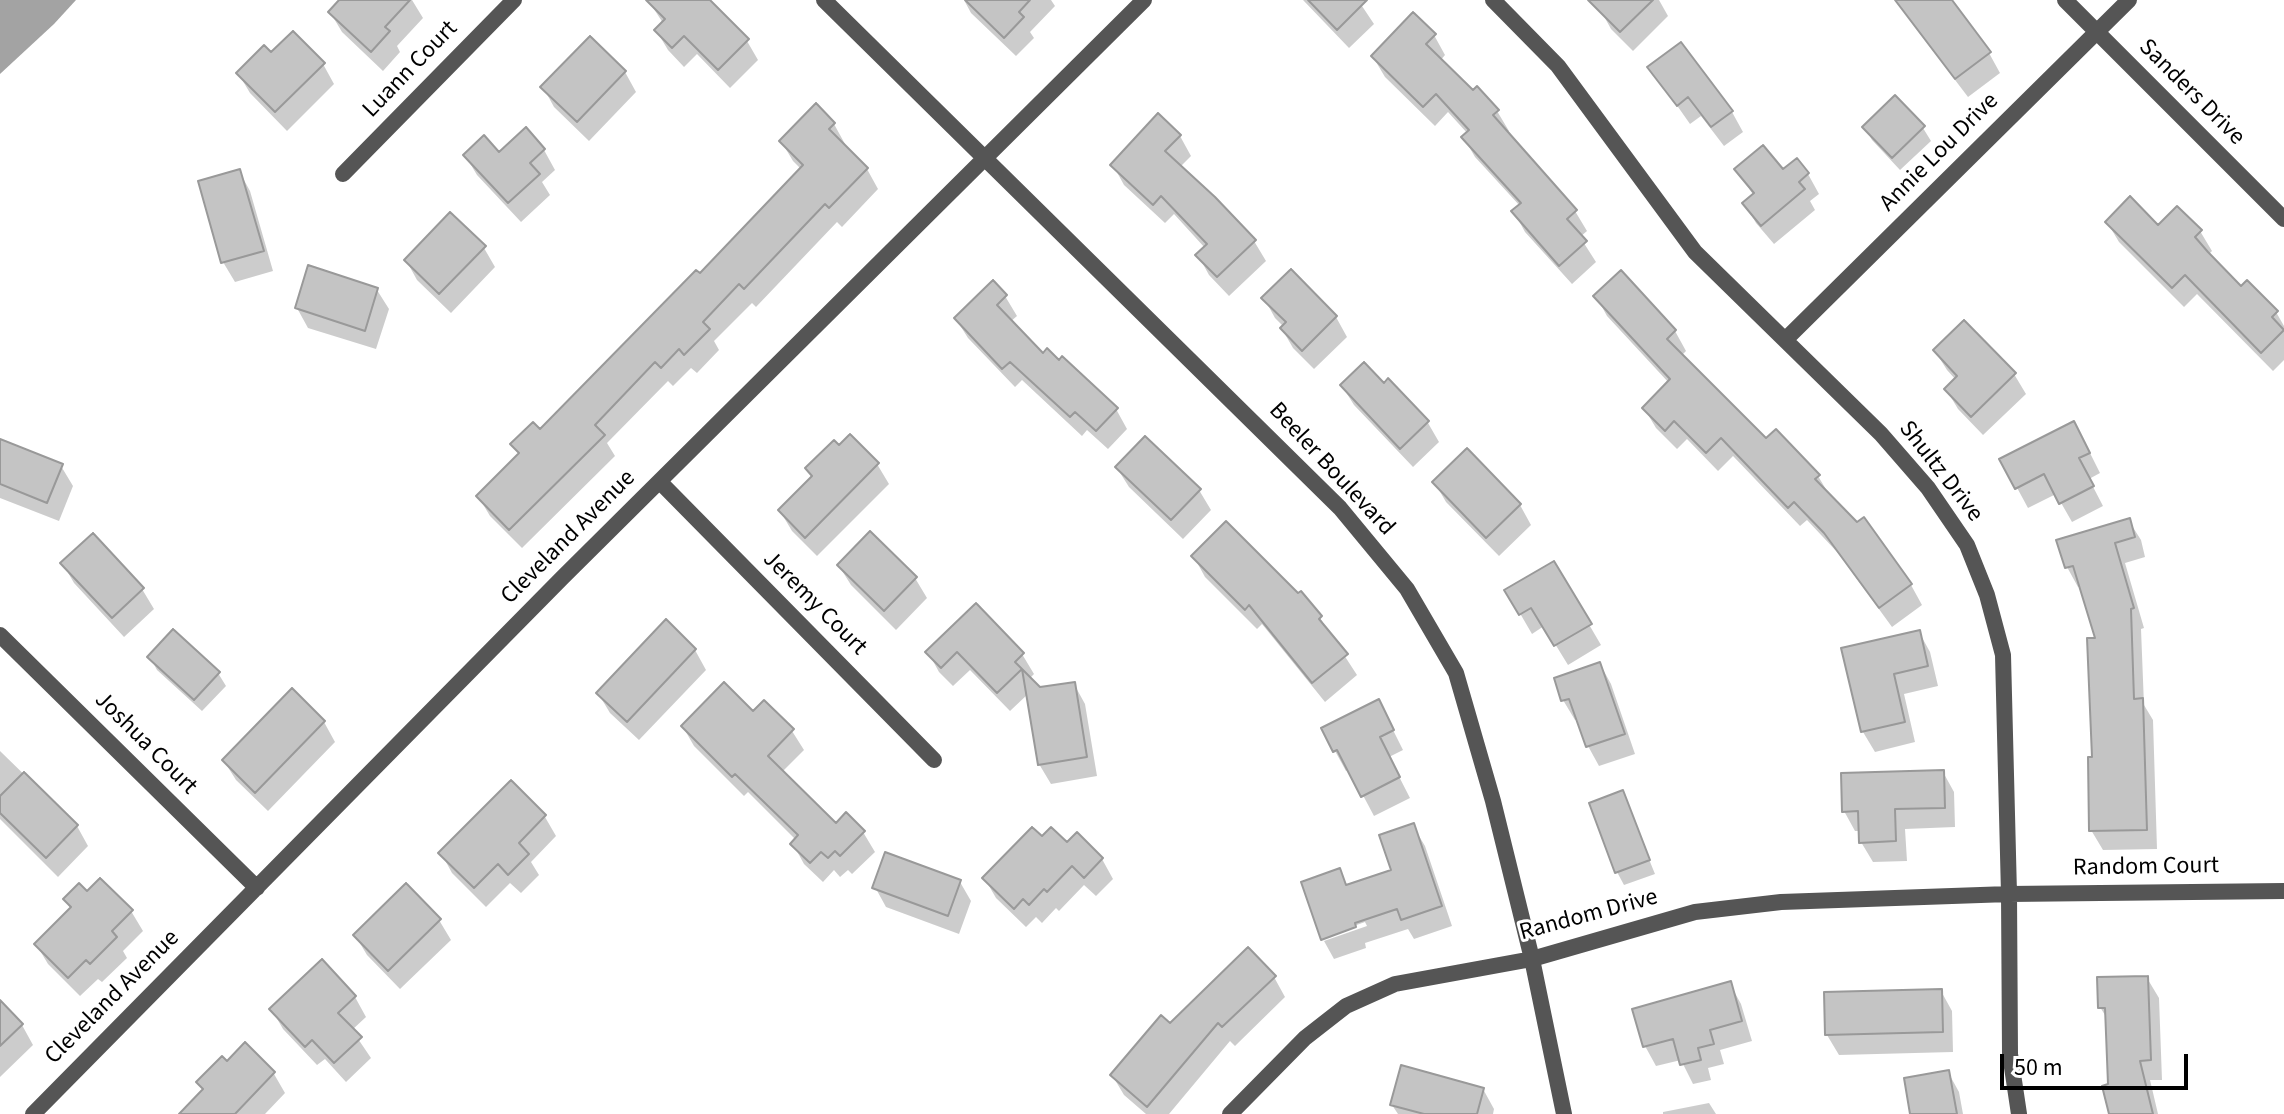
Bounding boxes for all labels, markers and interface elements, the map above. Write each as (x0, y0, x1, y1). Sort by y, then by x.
street label: Luann Court (358, 15, 464, 125)
street label: Sanders Drive (2132, 34, 2250, 152)
street label: Annie Lou Drive (1875, 88, 2005, 218)
street label: Beeler Boulevard (1262, 397, 1400, 543)
street label: Shultz Drive (1892, 416, 1988, 528)
street label: Cleveland Avenue (496, 465, 642, 611)
street label: Jeremy Court (756, 546, 872, 662)
street label: Joshua Court (88, 687, 202, 801)
street label: Random Court (2073, 852, 2219, 884)
street label: Random Drive (1517, 884, 1661, 948)
street label: Cleveland Avenue (40, 925, 186, 1071)
scale bar (2004, 1038, 2192, 1088)
text: 50 m (2014, 1050, 2063, 1085)

